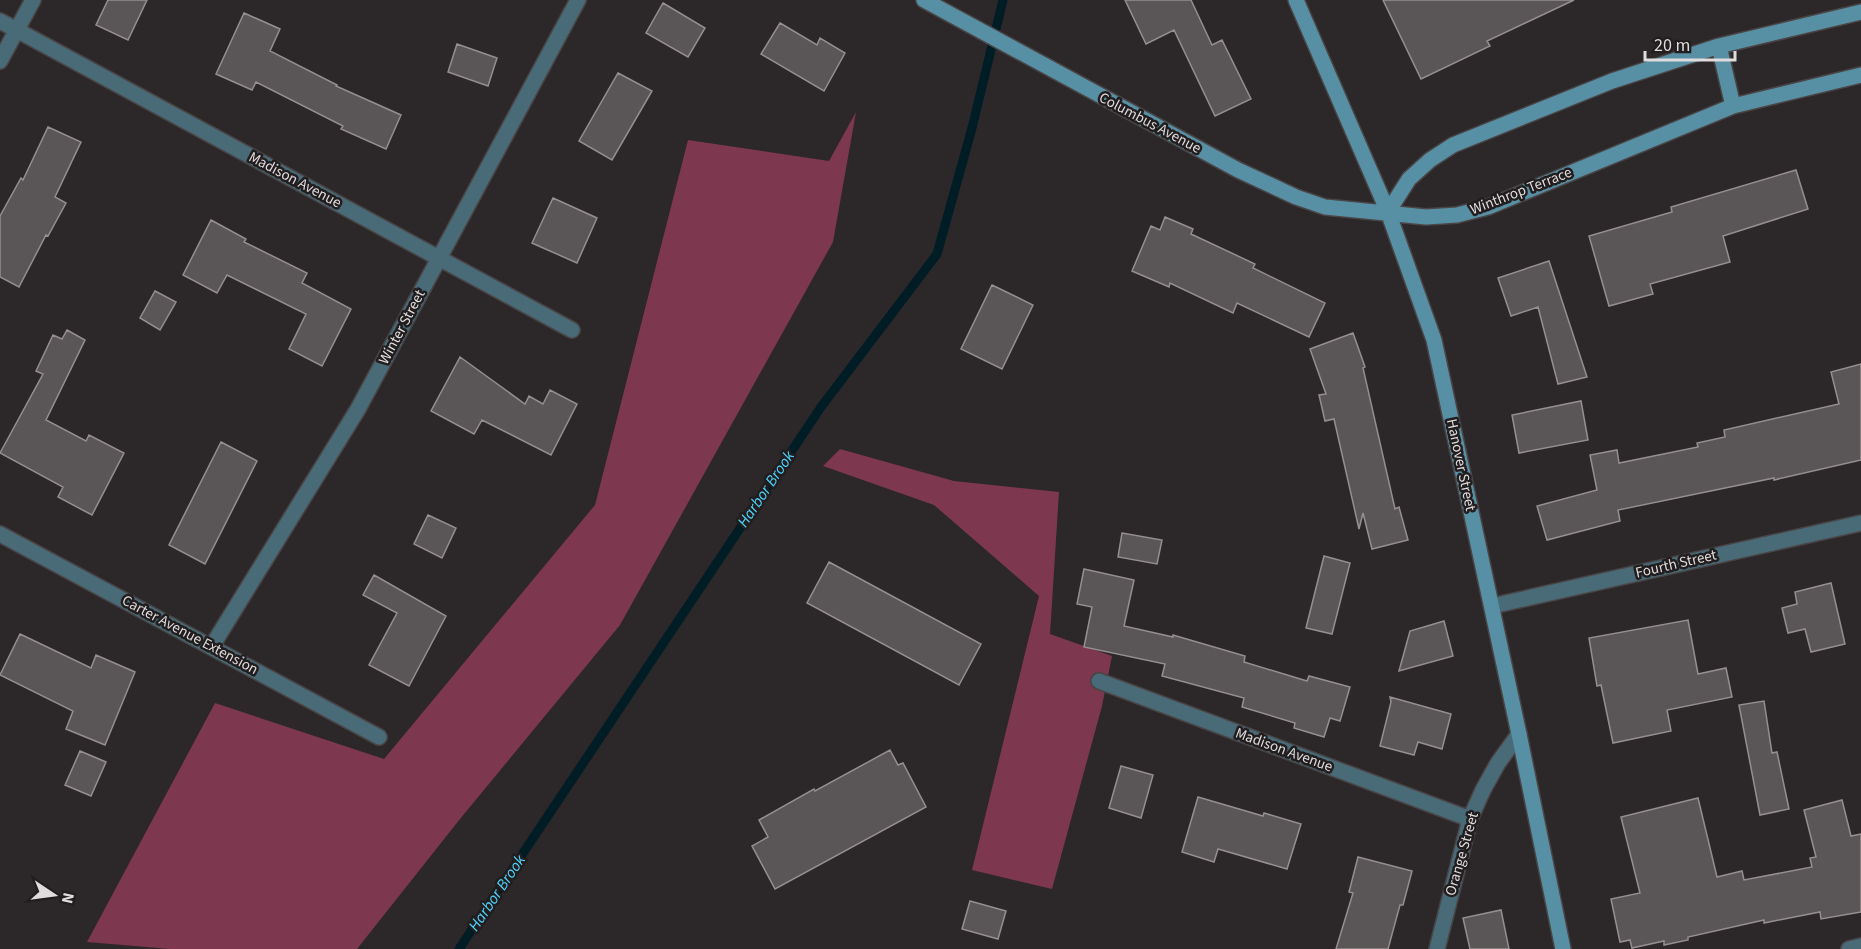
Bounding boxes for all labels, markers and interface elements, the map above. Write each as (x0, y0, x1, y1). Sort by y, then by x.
scale bar (1645, 24, 1735, 62)
text: 20 m (1654, 33, 1690, 58)
street label: Columbus Avenue (1095, 87, 1205, 159)
street label: Madison Avenue (245, 147, 345, 213)
street label: Winthrop Terrace (1467, 162, 1575, 220)
street label: Winter Street (374, 286, 430, 368)
street label: Hanover Street (1441, 417, 1481, 513)
water label: Harbor Brook (732, 446, 800, 532)
street label: Fourth Street (1633, 544, 1719, 584)
street label: Carter Avenue Extension (118, 590, 262, 680)
street label: Madison Avenue (1232, 723, 1336, 777)
street label: Orange Street (1440, 810, 1484, 898)
water label: Harbor Brook (463, 850, 531, 936)
north arrow (24, 865, 84, 925)
text: N (56, 890, 80, 906)

